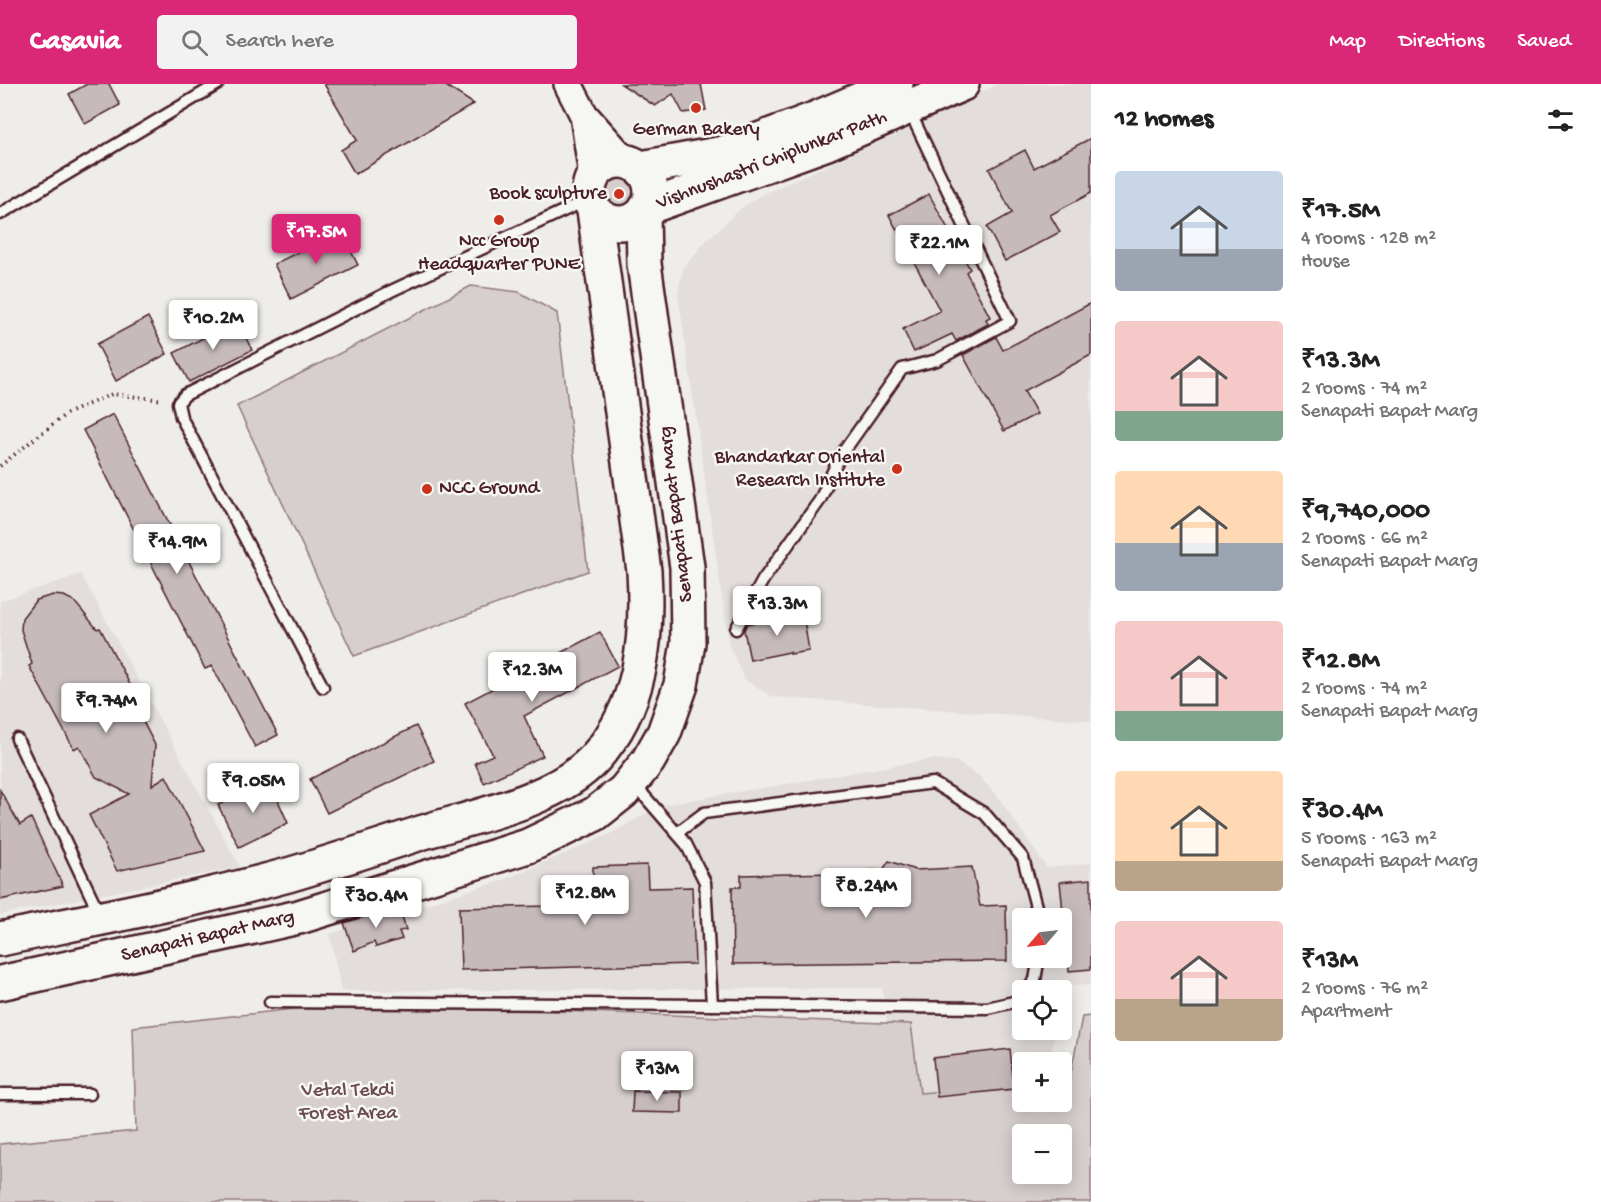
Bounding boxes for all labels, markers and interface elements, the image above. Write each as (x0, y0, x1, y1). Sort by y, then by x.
search box (157, 15, 577, 69)
text: Casavia (30, 26, 121, 59)
icon: search (178, 26, 211, 59)
text: Search here (226, 29, 334, 55)
text: Map (1329, 30, 1366, 55)
text: Directions (1399, 30, 1484, 55)
text: Saved (1517, 30, 1571, 55)
marker: German Bakery (689, 101, 703, 115)
icon: filters (1544, 104, 1577, 137)
text: 12 homes (1115, 105, 1213, 136)
street label: Vishnushastri Chiplunkar Path (652, 106, 891, 216)
place label: German Bakery (632, 119, 760, 142)
place label: Book sculpture (489, 183, 608, 206)
marker: Book sculpture (612, 187, 626, 201)
icon: home (1163, 195, 1235, 267)
text: ₹17.5M (1301, 197, 1380, 228)
marker: Ncc Group Headquarter PUNE (492, 213, 506, 227)
pin: ₹17.5M (267, 214, 365, 265)
text: ₹17.5M (286, 222, 346, 245)
pin: ₹22.1M (890, 225, 988, 276)
text: 4 rooms · 128 m² (1301, 228, 1436, 251)
place label: Ncc Group Headquarter PUNE (418, 231, 582, 277)
text: ₹22.1M (909, 233, 969, 256)
text: House (1301, 251, 1350, 274)
pin: ₹10.2M (164, 300, 262, 351)
text: ₹10.2M (183, 308, 243, 331)
icon: home (1163, 345, 1235, 417)
text: ₹13.3M (1301, 347, 1380, 378)
text: 2 rooms · 74 m² (1301, 378, 1427, 401)
text: Senapati Bapat Marg (1301, 401, 1478, 424)
street label: Senapati Bapat Marg (655, 425, 699, 603)
place label: Bhandarkar Oriental Research Institute (714, 447, 886, 493)
marker: Bhandarkar Oriental Research Institute (890, 462, 904, 476)
place label: NCC Ground (439, 478, 541, 501)
marker: NCC Ground (420, 482, 434, 496)
icon: home (1163, 495, 1235, 567)
text: ₹9,740,000 (1301, 497, 1430, 528)
pin: ₹14.9M (128, 524, 226, 575)
text: 2 rooms · 66 m² (1301, 528, 1428, 551)
text: ₹14.9M (147, 532, 207, 555)
text: Senapati Bapat Marg (1301, 551, 1478, 574)
pin: ₹13.3M (728, 586, 826, 637)
text: ₹13.3M (747, 594, 807, 617)
icon: home (1163, 645, 1235, 717)
text: ₹12.8M (1301, 647, 1380, 678)
pin: ₹12.3M (483, 652, 581, 703)
text: ₹12.3M (502, 660, 562, 683)
text: 2 rooms · 74 m² (1301, 678, 1427, 701)
pin: ₹9.74M (57, 683, 155, 734)
text: ₹9.74M (75, 691, 137, 714)
text: Senapati Bapat Marg (1301, 701, 1478, 724)
pin: ₹9.05M (204, 763, 302, 814)
text: ₹9.05M (221, 771, 285, 794)
icon: home (1163, 795, 1235, 867)
text: ₹30.4M (1301, 797, 1383, 828)
text: 5 rooms · 163 m² (1301, 828, 1437, 851)
text: Senapati Bapat Marg (1301, 851, 1478, 874)
pin: ₹8.24M (817, 868, 915, 919)
pin: ₹12.8M (536, 875, 634, 926)
text: ₹8.24M (835, 876, 897, 899)
pin: ₹30.4M (327, 878, 425, 929)
text: ₹12.8M (555, 883, 615, 906)
text: ₹30.4M (345, 886, 407, 909)
street label: Senapati Bapat Marg (119, 906, 297, 968)
north arrow (1012, 908, 1072, 968)
map controls (1012, 908, 1072, 1184)
icon: home (1163, 945, 1235, 1017)
text: ₹13M (1301, 947, 1358, 978)
text: 2 rooms · 76 m² (1301, 978, 1428, 1001)
button: locate (1012, 980, 1072, 1040)
text: Apartment (1301, 1001, 1391, 1024)
pin: ₹13M (621, 1051, 693, 1102)
button: + (1012, 1052, 1072, 1112)
text: ₹13M (635, 1059, 679, 1082)
park label: Vetal Tekdi Forest Area (298, 1080, 398, 1126)
button: − (1012, 1124, 1072, 1184)

